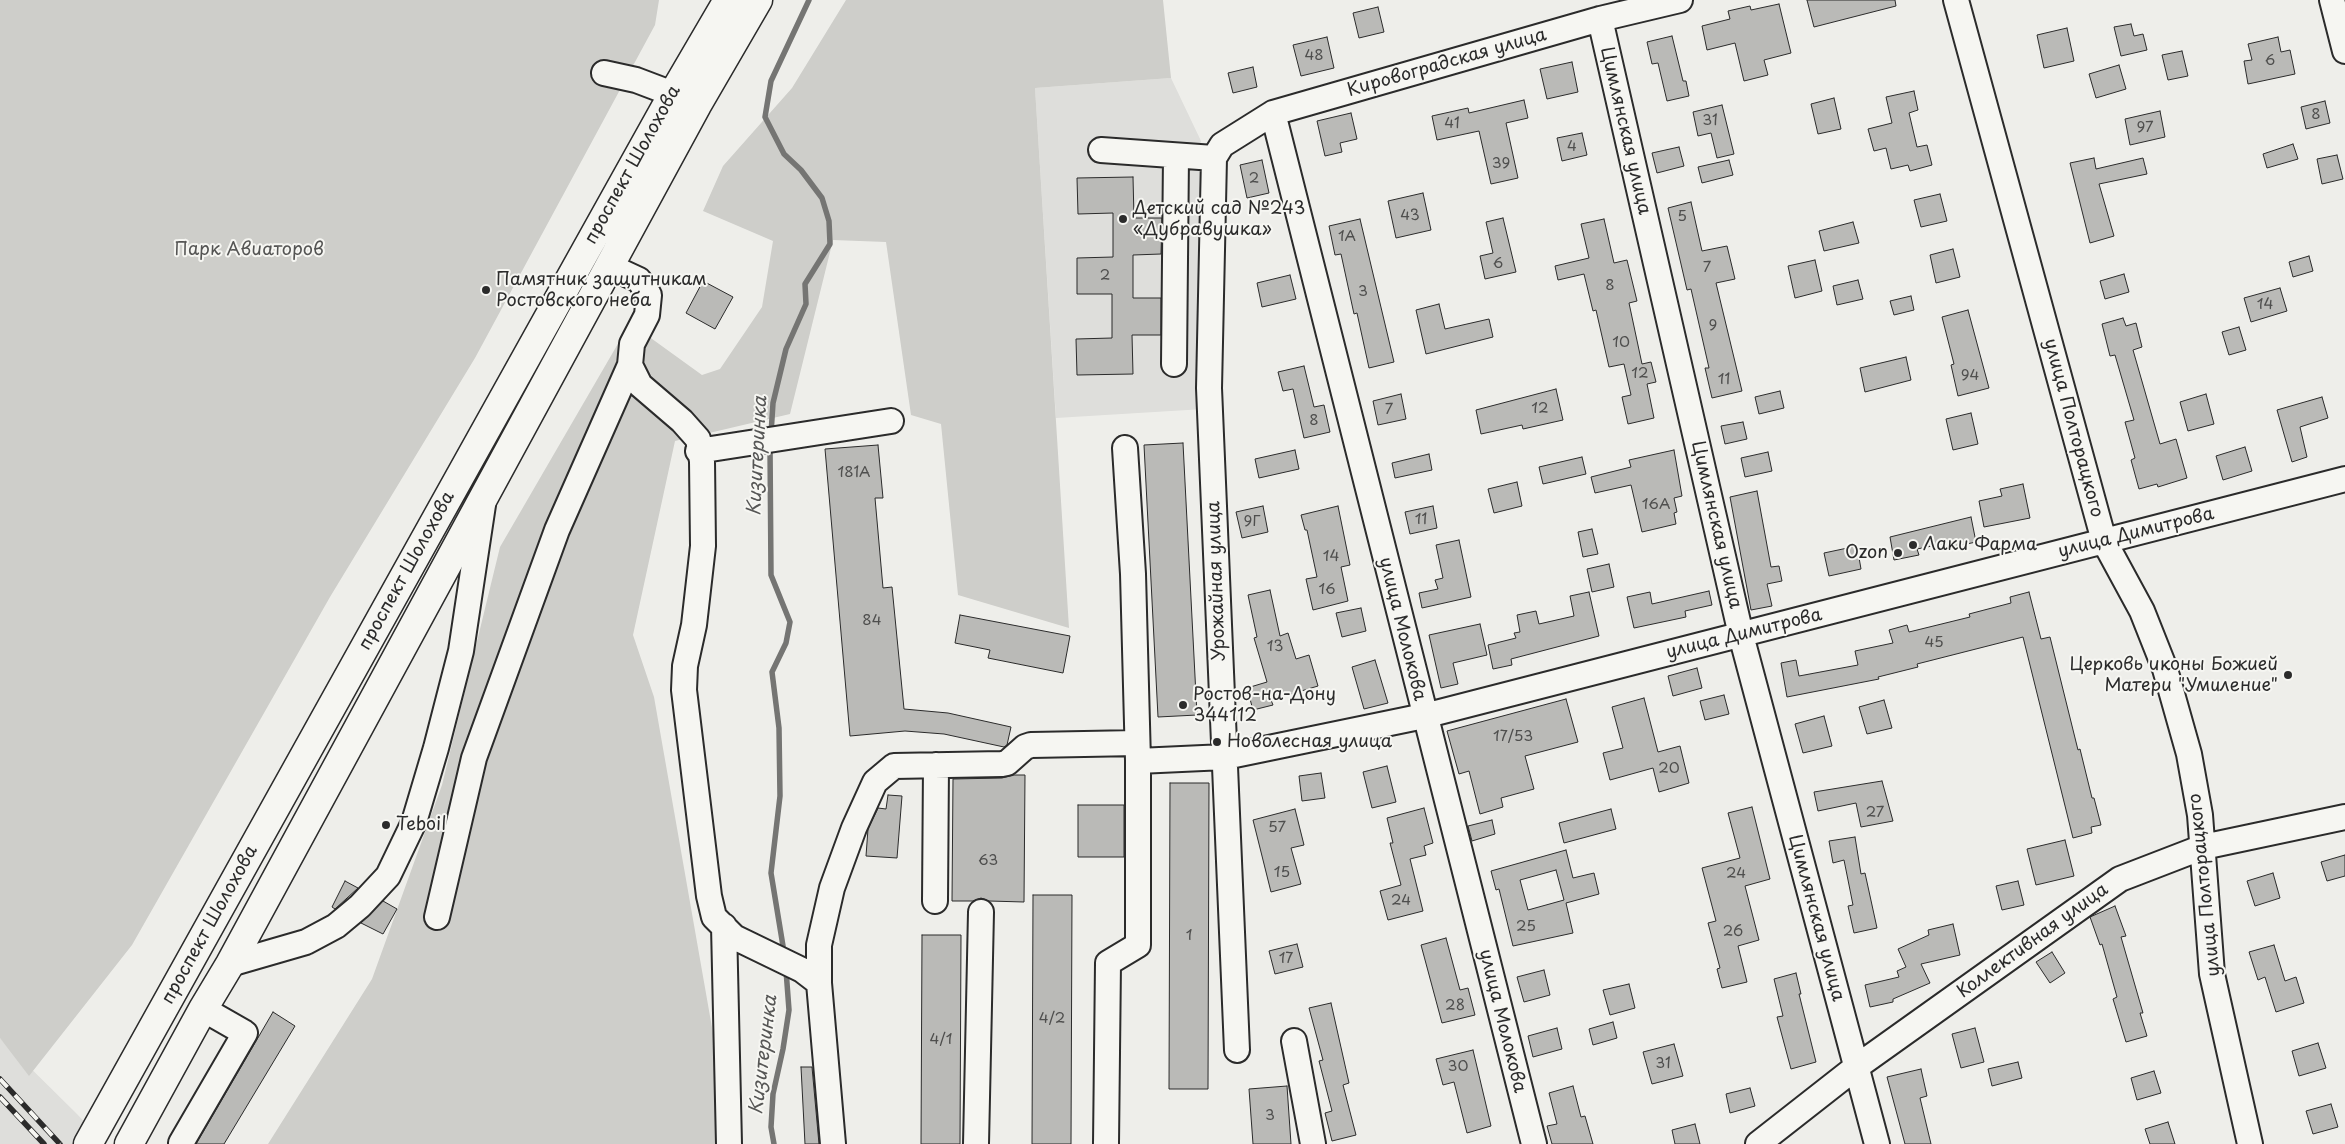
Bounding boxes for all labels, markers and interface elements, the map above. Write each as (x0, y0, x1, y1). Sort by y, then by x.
street label: Кировоградская улица (1345, 24, 1549, 102)
street label: Цимлянская улица (1595, 45, 1655, 217)
house number: 48 (1304, 47, 1324, 65)
house number: 6 (2265, 52, 2275, 70)
street label: проспект Шолохова (580, 82, 686, 248)
house number: 8 (2311, 106, 2321, 124)
house number: 31 (1702, 112, 1718, 130)
house number: 41 (1444, 115, 1460, 133)
house number: 97 (2136, 119, 2154, 137)
house number: 4 (1567, 138, 1577, 156)
house number: 39 (1492, 155, 1510, 173)
house number: 2 (1249, 170, 1259, 188)
place label: Детский сад №243 «Дубравушка» (1133, 198, 1305, 240)
house number: 43 (1400, 207, 1420, 225)
house number: 5 (1677, 208, 1687, 226)
marker: Детский сад №243 «Дубравушка» (1117, 213, 1129, 225)
house number: 1А (1338, 228, 1356, 246)
park label: Парк Авиаторов (174, 239, 324, 261)
house number: 6 (1493, 255, 1503, 273)
house number: 7 (1703, 259, 1711, 277)
house number: 2 (1100, 267, 1110, 285)
place label: Памятник защитникам Ростовского неба (496, 269, 707, 312)
house number: 8 (1605, 277, 1615, 295)
house number: 3 (1358, 283, 1368, 301)
marker: Памятник защитникам Ростовского неба (480, 284, 492, 296)
house number: 14 (2257, 296, 2273, 314)
house number: 9 (1709, 317, 1717, 335)
house number: 10 (1612, 334, 1630, 352)
street label: улица Полторацкого (2039, 336, 2107, 520)
house number: 12 (1631, 365, 1649, 383)
house number: 94 (1961, 367, 1979, 385)
house number: 11 (1718, 371, 1730, 389)
water label: Кизитеринка (743, 395, 773, 517)
house number: 12 (1531, 400, 1549, 418)
house number: 7 (1385, 401, 1393, 419)
house number: 8 (1309, 412, 1319, 430)
street label: Цимлянская улица (1686, 439, 1746, 611)
house number: 181А (837, 464, 871, 482)
street label: проспект Шолохова (354, 488, 460, 654)
house number: 16А (1642, 496, 1670, 514)
street label: Урожайная улица (1203, 501, 1231, 661)
street label: улица Димитрова (2056, 503, 2216, 563)
house number: 11 (1415, 511, 1427, 529)
house number: 9Г (1244, 513, 1260, 531)
place label: Лаки Фарма (1923, 534, 2037, 556)
marker: Лаки Фарма (1907, 539, 1919, 551)
place label: Ozon (1845, 542, 1888, 564)
marker: Ozon (1892, 547, 1904, 559)
house number: 14 (1323, 548, 1339, 566)
street label: улица Молокова (1374, 555, 1430, 703)
house number: 16 (1318, 581, 1336, 599)
street label: улица Димитрова (1664, 604, 1824, 664)
house number: 84 (862, 612, 882, 630)
house number: 45 (1924, 634, 1944, 652)
house number: 13 (1267, 638, 1283, 656)
place label: Церковь иконы Божией Матери "Умиление" (2069, 654, 2278, 696)
marker: Церковь иконы Божией Матери "Умиление" (2282, 669, 2294, 681)
place label: Ростов-на-Дону 344112 (1193, 684, 1336, 726)
marker: Ростов-на-Дону 344112 (1177, 699, 1189, 711)
house number: 17/53 (1493, 728, 1533, 746)
place label: Новолесная улица (1227, 731, 1392, 753)
marker: Новолесная улица (1211, 736, 1223, 748)
house number: 20 (1658, 760, 1680, 778)
street label: улица Полторацкого (2185, 792, 2225, 978)
house number: 27 (1866, 804, 1884, 822)
place label: Teboil (396, 814, 446, 836)
marker: Teboil (380, 819, 392, 831)
house number: 57 (1268, 819, 1286, 837)
street label: Цимлянская улица (1783, 832, 1849, 1004)
street label: проспект Шолохова (157, 842, 263, 1008)
house number: 63 (978, 852, 998, 870)
house number: 15 (1274, 864, 1290, 882)
house number: 24 (1726, 865, 1746, 883)
street label: Коллективная улица (1953, 879, 2113, 1003)
house number: 24 (1391, 892, 1411, 910)
house number: 25 (1516, 918, 1536, 936)
house number: 26 (1723, 923, 1743, 941)
house number: 1 (1186, 927, 1192, 945)
street label: улица Молокова (1474, 947, 1530, 1095)
house number: 17 (1279, 950, 1293, 968)
water label: Кизитеринка (745, 994, 783, 1116)
house number: 28 (1445, 997, 1465, 1015)
house number: 4/2 (1039, 1010, 1065, 1028)
house number: 4/1 (930, 1031, 952, 1049)
house number: 31 (1655, 1055, 1671, 1073)
house number: 30 (1448, 1058, 1468, 1076)
house number: 3 (1265, 1107, 1275, 1125)

